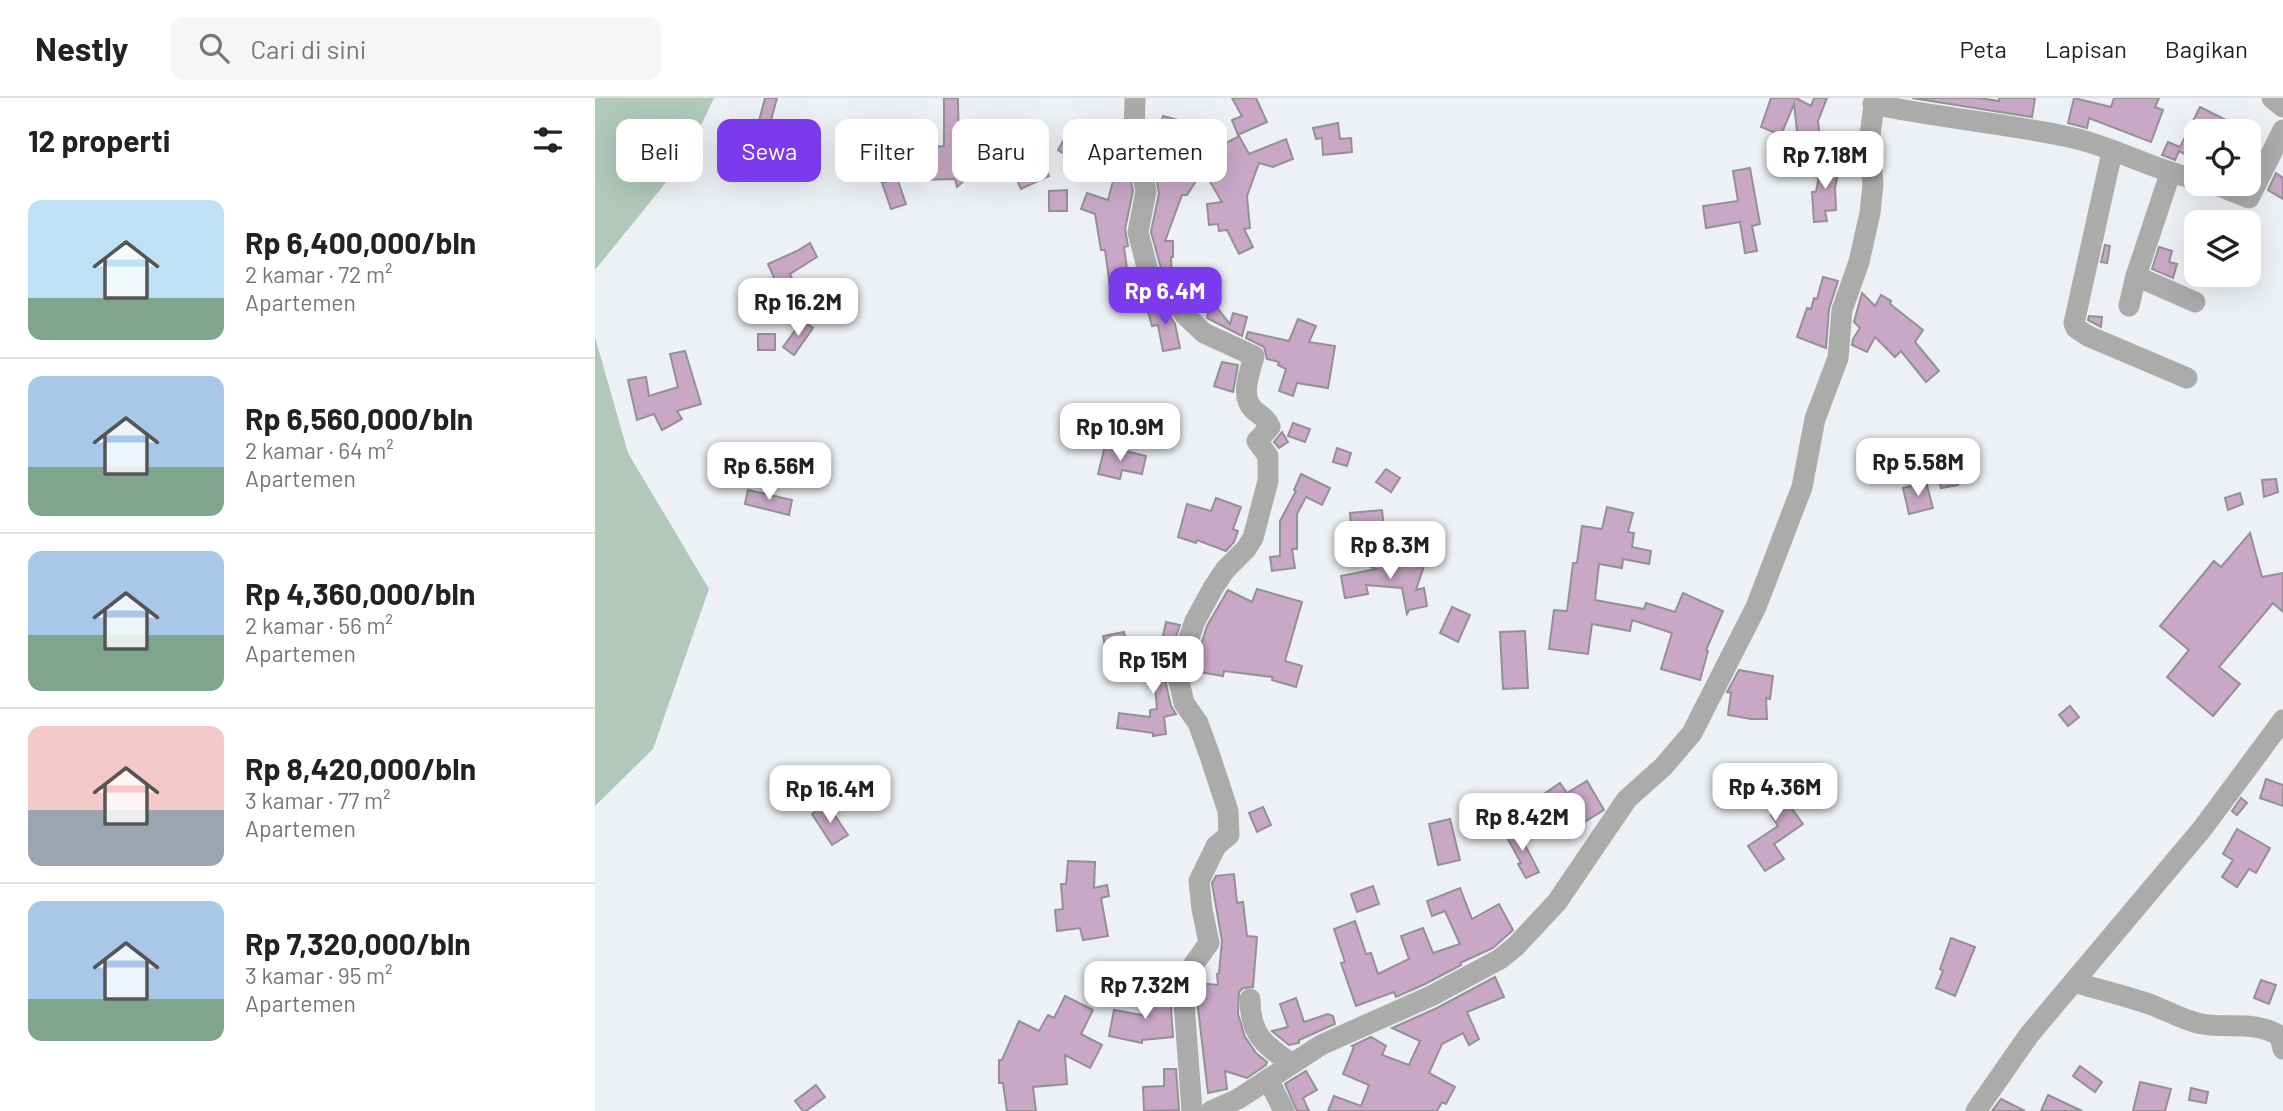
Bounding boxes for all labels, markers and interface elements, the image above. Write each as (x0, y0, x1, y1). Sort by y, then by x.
search box (171, 17, 661, 80)
text: Nestly (35, 28, 129, 68)
icon: search (195, 29, 233, 67)
text: Cari di sini (251, 33, 367, 64)
text: Peta (1959, 34, 2007, 63)
text: Lapisan (2045, 34, 2127, 63)
text: Bagikan (2165, 34, 2248, 63)
chip: Beli (616, 119, 703, 182)
chip: Sewa (717, 119, 821, 182)
chip: Filter (835, 119, 938, 182)
chip: Baru (952, 119, 1049, 182)
chip: Apartemen (1063, 119, 1227, 182)
map controls (2184, 119, 2261, 287)
button: locate (2184, 119, 2261, 196)
icon: filters (529, 121, 567, 159)
text: 12 properti (28, 122, 170, 158)
pin: Rp 7.18M (1753, 132, 1897, 191)
text: Rp 7.18M (1783, 140, 1867, 168)
button: layers (2184, 210, 2261, 287)
text: Rp 6,400,000/bln (245, 224, 476, 260)
icon: home (84, 228, 168, 312)
text: 2 kamar · 72 m² (245, 260, 393, 288)
pin: Rp 6.4M (1100, 268, 1230, 327)
text: Rp 6.4M (1125, 276, 1205, 304)
pin: Rp 16.2M (726, 278, 870, 338)
text: Rp 16.2M (754, 287, 842, 315)
text: Apartemen (245, 288, 356, 316)
text: Rp 6,560,000/bln (245, 400, 473, 436)
icon: home (84, 404, 168, 488)
pin: Rp 10.9M (1048, 404, 1192, 463)
text: Rp 10.9M (1076, 412, 1164, 440)
text: 2 kamar · 64 m² (245, 436, 394, 464)
pin: Rp 5.58M (1846, 438, 1990, 498)
pin: Rp 6.56M (697, 442, 841, 502)
text: Rp 5.58M (1872, 447, 1964, 475)
text: Rp 6.56M (723, 451, 815, 479)
text: Apartemen (245, 464, 356, 492)
pin: Rp 8.3M (1325, 522, 1455, 581)
text: Rp 8.3M (1350, 530, 1430, 558)
text: Rp 4,360,000/bln (245, 575, 475, 611)
icon: home (84, 579, 168, 663)
text: 2 kamar · 56 m² (245, 611, 393, 639)
pin: Rp 15M (1096, 636, 1210, 696)
text: Apartemen (245, 639, 356, 667)
text: Rp 15M (1119, 645, 1187, 673)
text: Rp 8,420,000/bln (245, 750, 476, 786)
icon: home (84, 754, 168, 838)
pin: Rp 4.36M (1703, 764, 1847, 823)
pin: Rp 16.4M (758, 766, 902, 825)
text: Rp 4.36M (1728, 772, 1822, 800)
text: Rp 16.4M (786, 774, 874, 802)
text: 3 kamar · 77 m² (245, 786, 391, 814)
pin: Rp 8.42M (1450, 794, 1594, 853)
text: Rp 8.42M (1475, 802, 1569, 830)
text: Apartemen (245, 814, 356, 842)
text: Rp 7,320,000/bln (245, 925, 471, 961)
icon: home (84, 929, 168, 1013)
text: 3 kamar · 95 m² (245, 961, 393, 989)
pin: Rp 7.32M (1073, 962, 1217, 1021)
text: Rp 7.32M (1100, 970, 1190, 998)
text: Apartemen (245, 989, 356, 1017)

